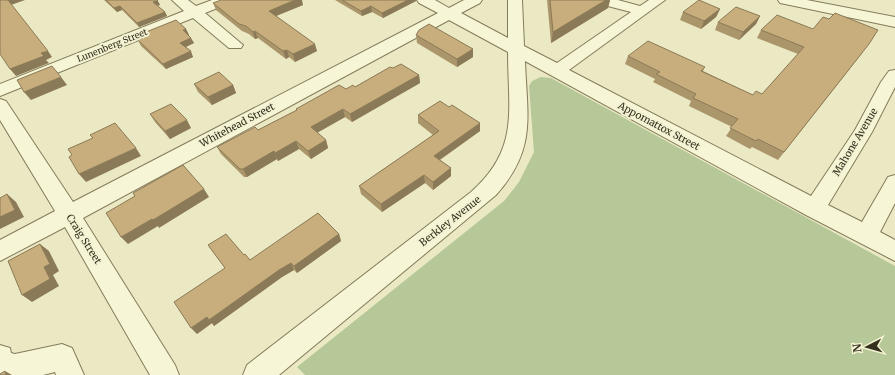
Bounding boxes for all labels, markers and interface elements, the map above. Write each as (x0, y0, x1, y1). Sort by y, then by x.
street label: Lunenberg Street (75, 26, 149, 64)
street label: Appomattox Street (615, 98, 702, 153)
street label: Whitehead Street (196, 100, 277, 151)
street label: Mahone Avenue (830, 106, 880, 178)
street label: Berkley Avenue (417, 193, 483, 249)
street label: Craig Street (64, 212, 104, 266)
north arrow (847, 327, 887, 367)
text: N (850, 343, 864, 353)

